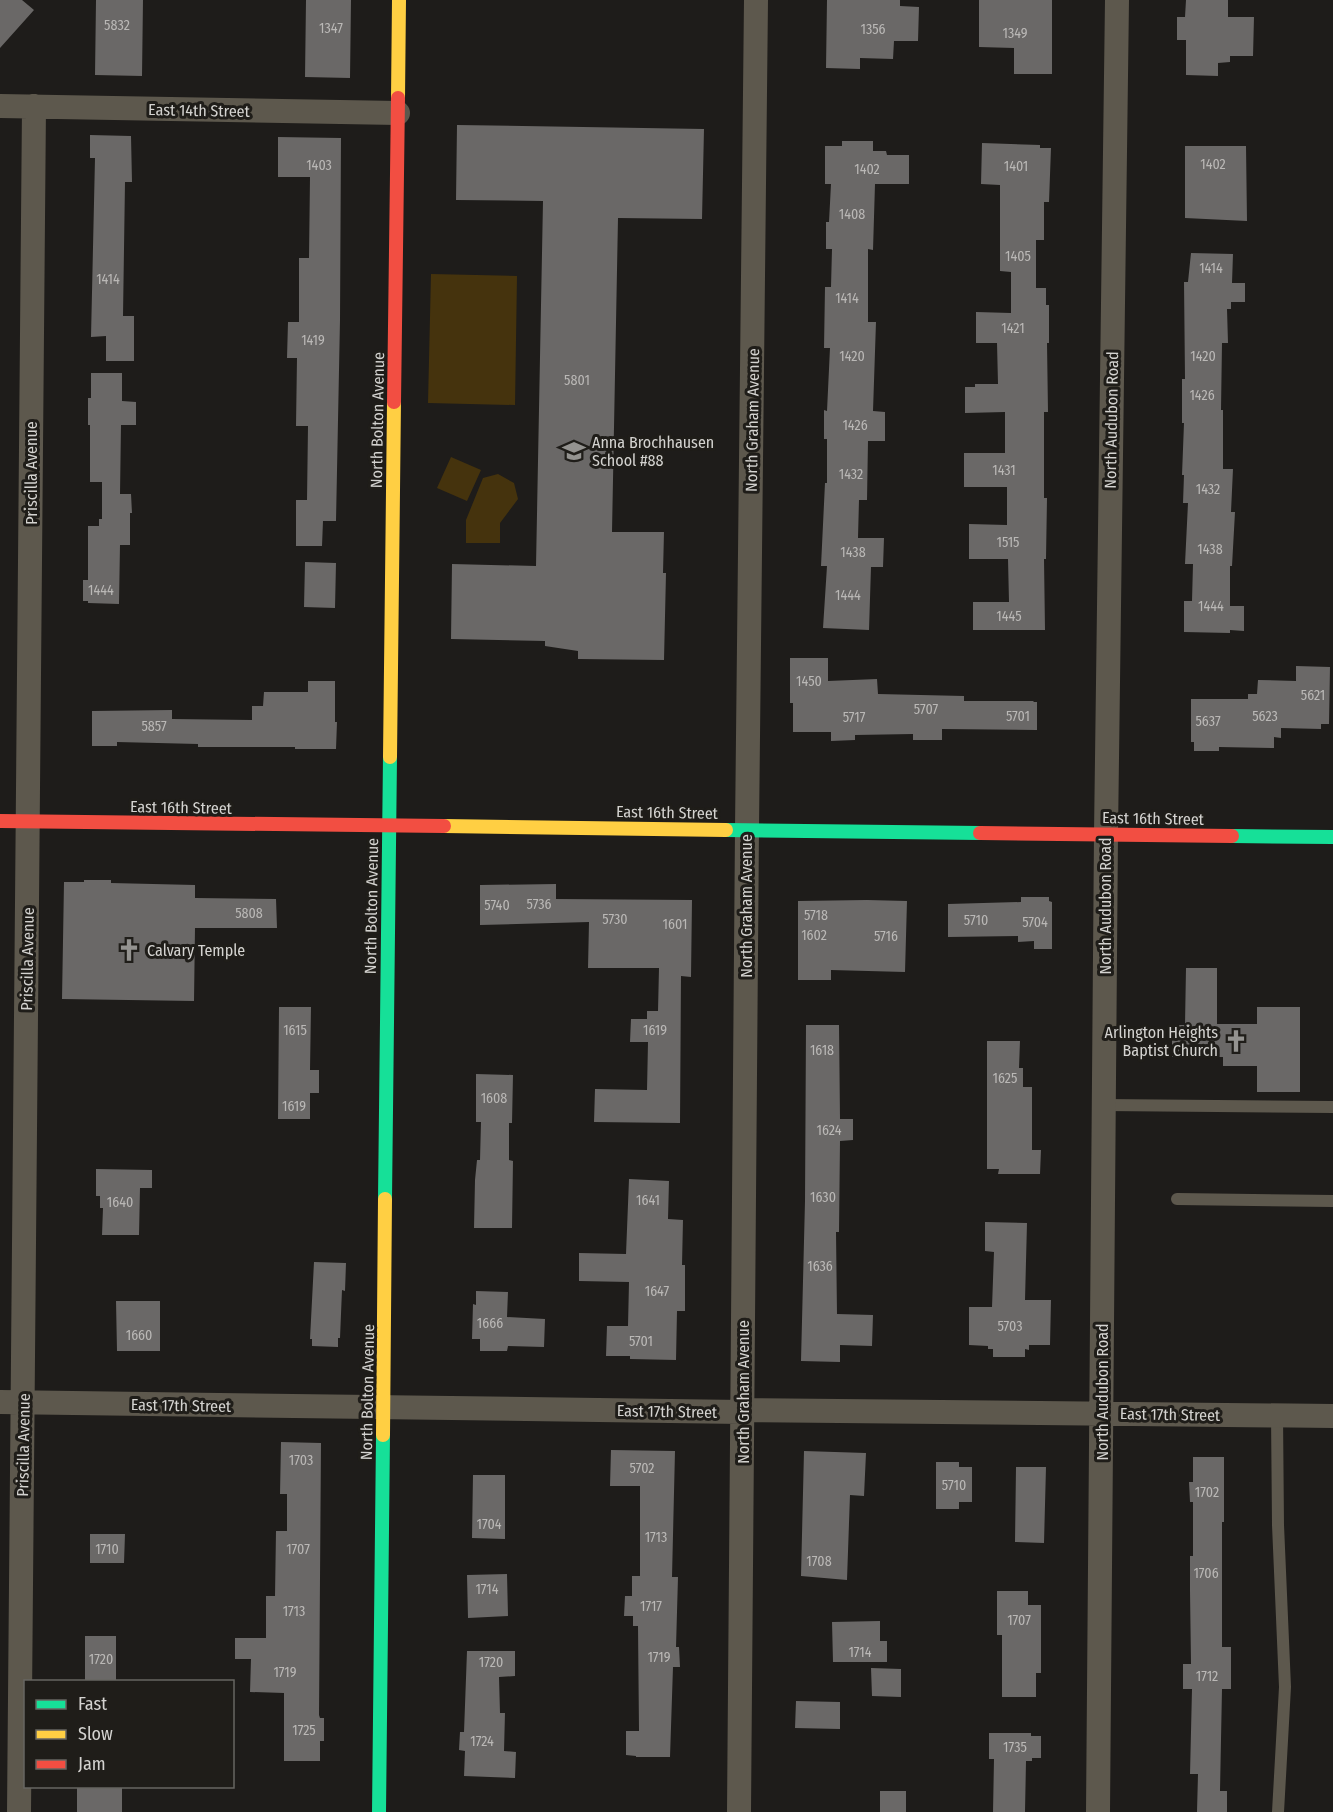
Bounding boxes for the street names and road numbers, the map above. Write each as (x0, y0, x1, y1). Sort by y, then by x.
street label: East 14th Street (148, 100, 251, 121)
street label: North Graham Avenue (742, 348, 763, 492)
street label: North Audubon Road (1101, 351, 1122, 489)
street label: North Bolton Avenue (367, 352, 388, 488)
street label: Priscilla Avenue (22, 421, 41, 525)
street label: East 16th Street (130, 797, 233, 818)
street label: East 16th Street (616, 802, 719, 823)
street label: East 16th Street (1102, 808, 1205, 829)
street label: North Graham Avenue (737, 834, 756, 978)
street label: North Audubon Road (1096, 837, 1115, 975)
street label: North Bolton Avenue (361, 838, 382, 974)
street label: Priscilla Avenue (17, 907, 38, 1011)
street label: North Graham Avenue (734, 1320, 753, 1464)
street label: North Audubon Road (1093, 1323, 1112, 1461)
street label: North Bolton Avenue (357, 1324, 378, 1460)
street label: Priscilla Avenue (13, 1393, 34, 1497)
street label: East 17th Street (131, 1395, 232, 1416)
street label: East 17th Street (617, 1401, 718, 1422)
street label: East 17th Street (1120, 1404, 1221, 1425)

